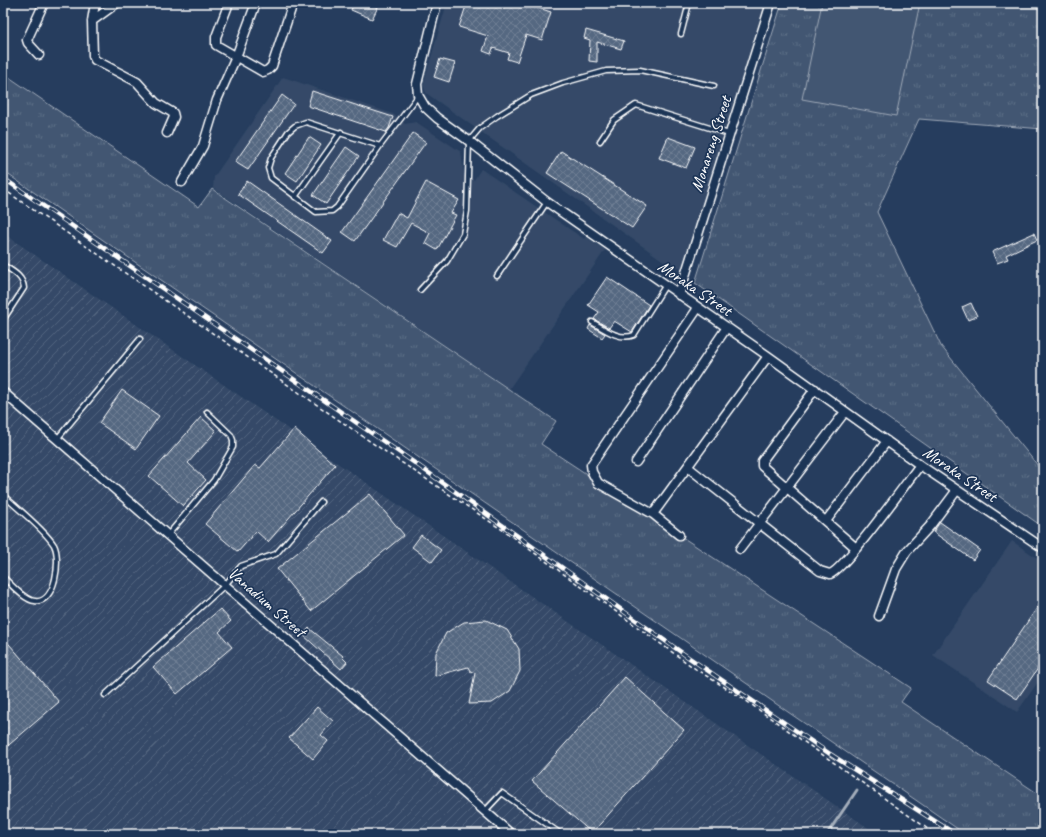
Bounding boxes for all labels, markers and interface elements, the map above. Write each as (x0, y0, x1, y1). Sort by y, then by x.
street label: Monareng Street (686, 92, 737, 194)
street label: Moraka Street (654, 255, 738, 322)
street label: Moraka Street (919, 441, 1003, 508)
street label: Vanadium Street (224, 563, 312, 643)

